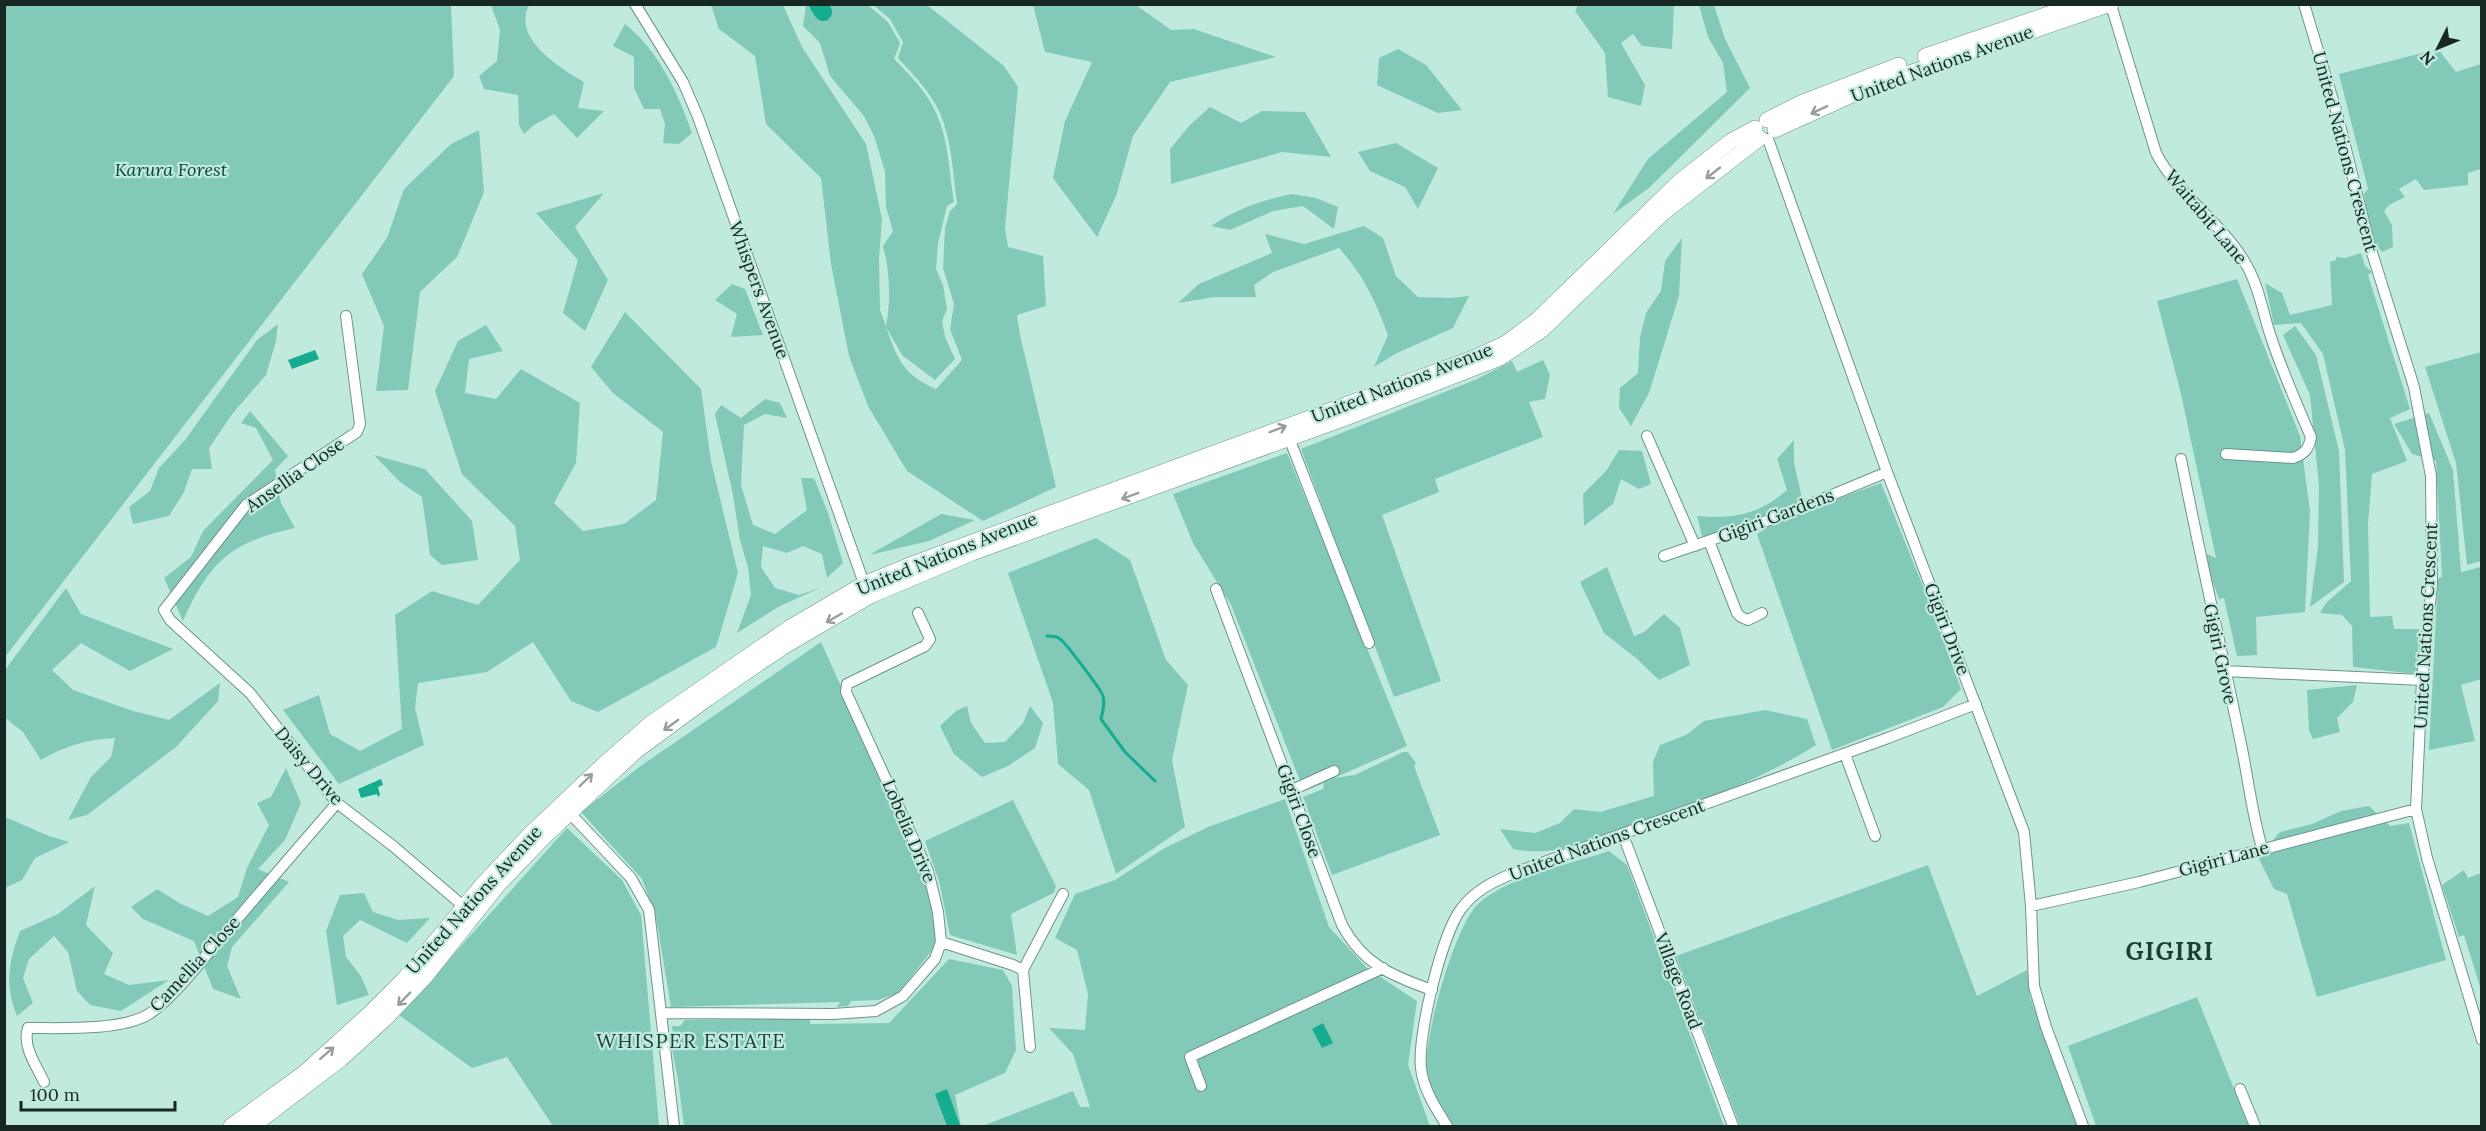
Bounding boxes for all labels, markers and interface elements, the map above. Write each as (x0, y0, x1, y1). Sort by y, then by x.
north arrow (2408, 18, 2468, 78)
street label: United Nations Avenue (1848, 20, 2036, 107)
text: N (2415, 47, 2439, 70)
street label: United Nations Crescent (2308, 49, 2383, 255)
one-way arrow (1811, 104, 1829, 116)
park label: Karura Forest (115, 158, 228, 181)
street label: Waitabit Lane (2160, 165, 2253, 269)
one-way arrow (1705, 166, 1721, 179)
street label: Whispers Avenue (724, 218, 795, 362)
street label: United Nations Avenue (1308, 337, 1496, 428)
one-way arrow (1268, 422, 1287, 433)
street label: Ansellia Close (240, 432, 349, 518)
street label: Gigiri Gardens (1715, 483, 1837, 548)
one-way arrow (1121, 492, 1140, 503)
street label: United Nations Avenue (853, 507, 1041, 600)
street label: United Nations Crescent (2409, 522, 2442, 730)
street label: Gigiri Drive (1919, 580, 1976, 678)
street label: Gigiri Grove (2199, 601, 2242, 707)
one-way arrow (825, 612, 842, 624)
one-way arrow (663, 718, 679, 731)
street label: Daisy Drive (270, 722, 349, 810)
street label: Gigiri Close (1272, 761, 1327, 861)
one-way arrow (579, 773, 594, 788)
street label: Lobelia Drive (877, 776, 942, 886)
street label: United Nations Crescent (1506, 793, 1708, 886)
street label: United Nations Avenue (401, 820, 547, 979)
street label: Gigiri Lane (2176, 835, 2272, 882)
street label: Camellia Close (144, 911, 245, 1016)
street label: Village Road (1649, 928, 1708, 1033)
district label: GIGIRI (2125, 936, 2215, 967)
one-way arrow (397, 991, 411, 1006)
district label: WHISPER ESTATE (596, 1028, 786, 1053)
one-way arrow (319, 1046, 334, 1060)
scale bar (21, 1074, 176, 1112)
text: 100 m (30, 1083, 80, 1106)

